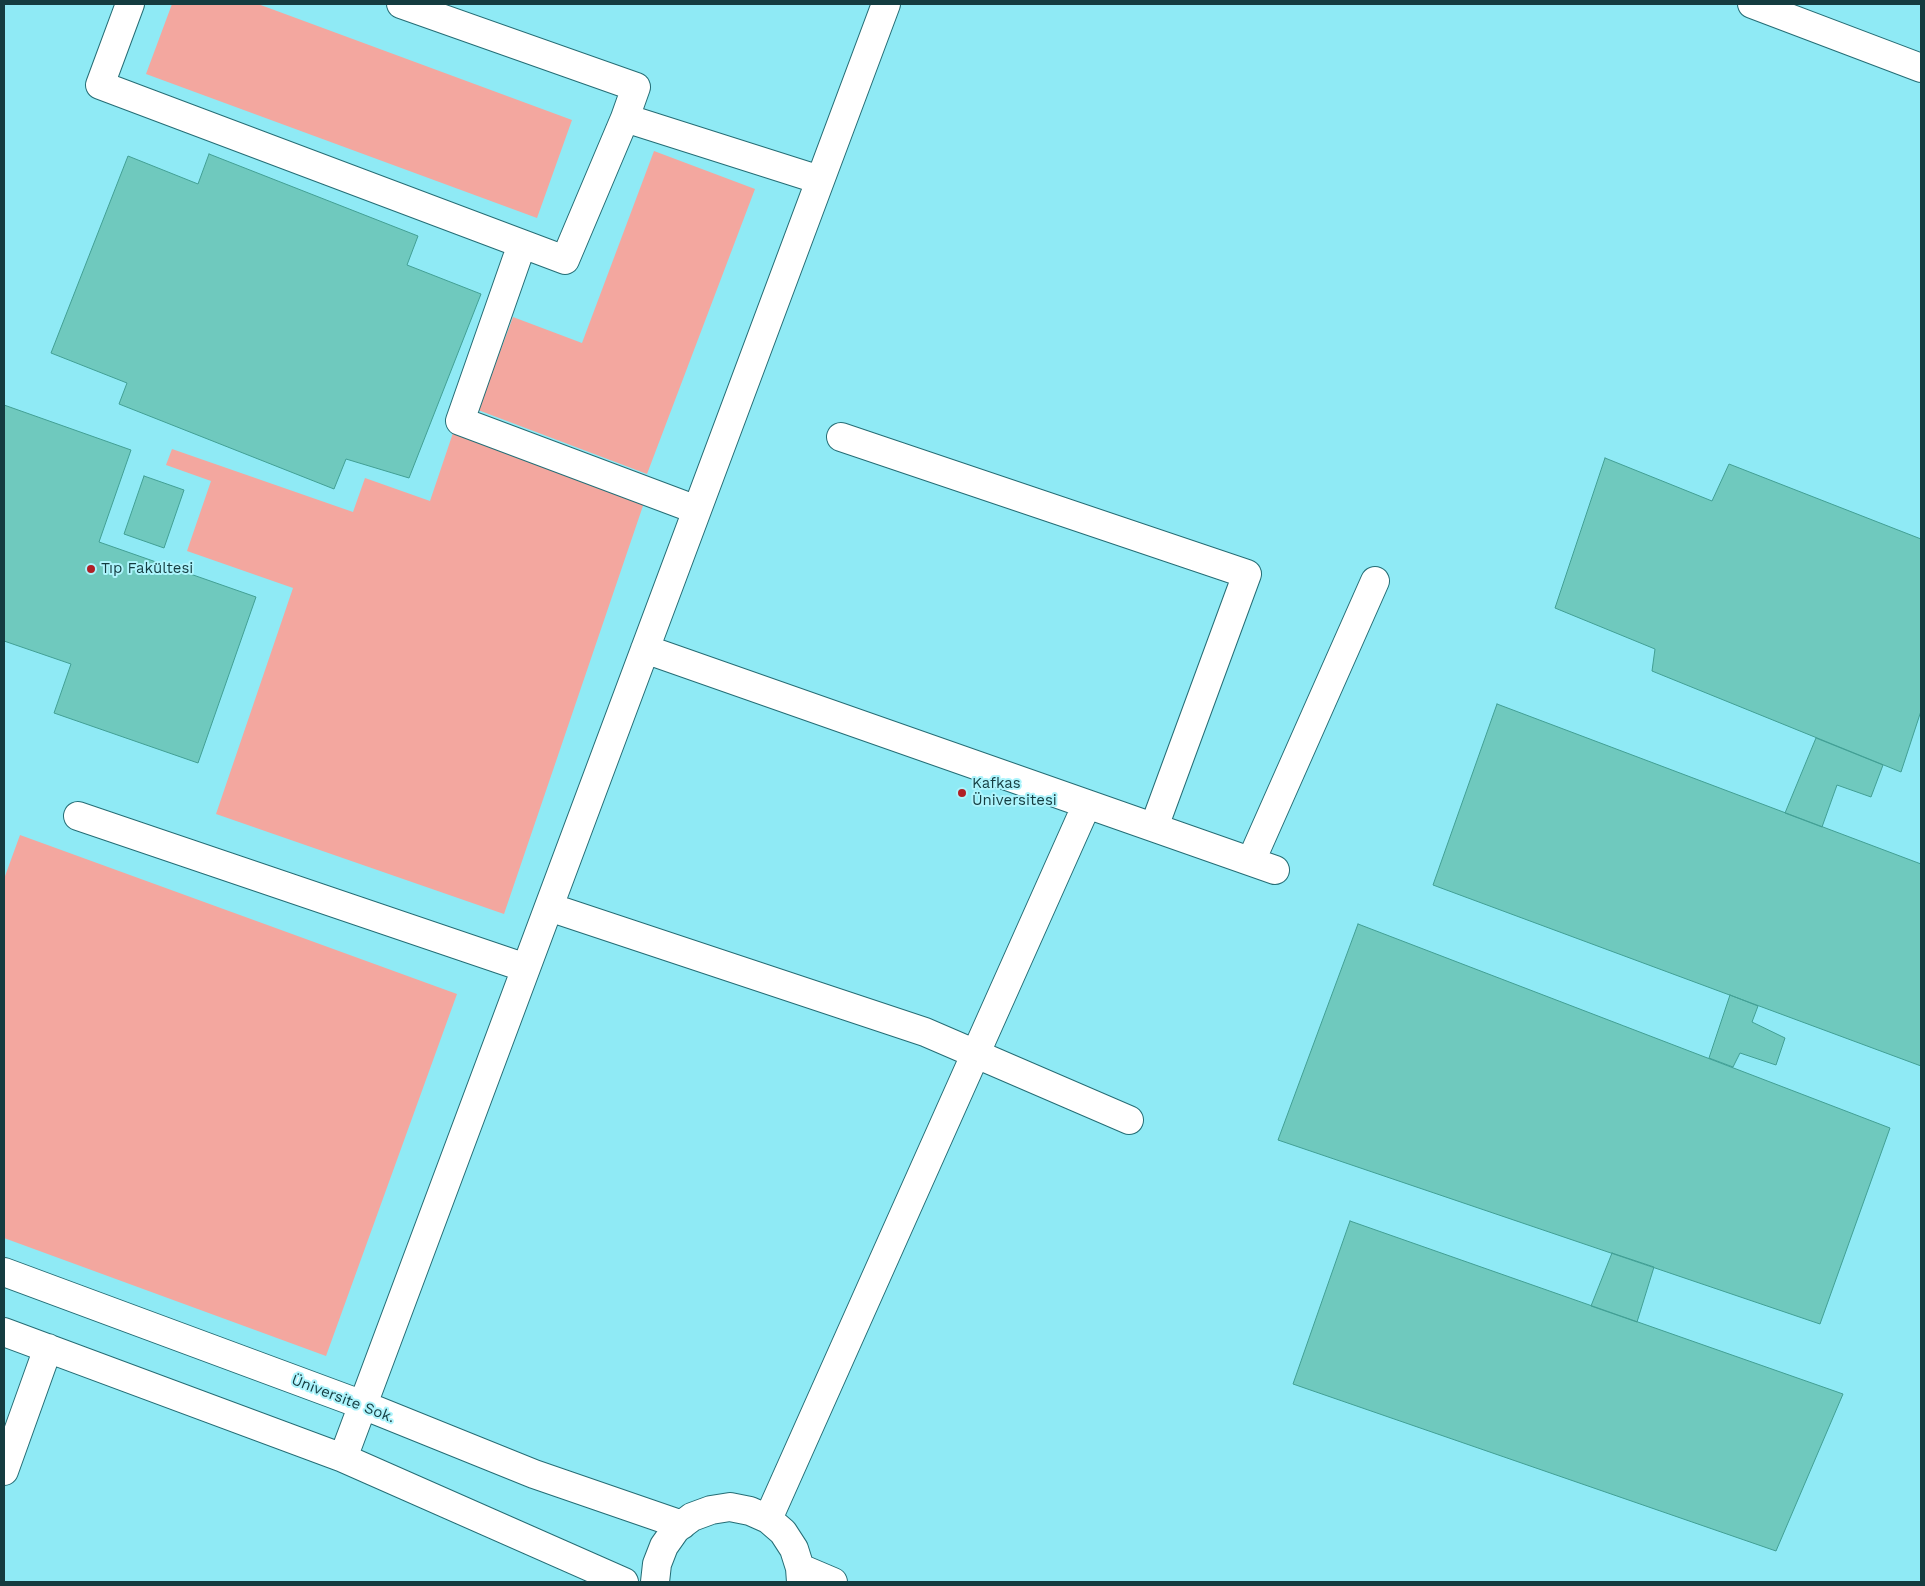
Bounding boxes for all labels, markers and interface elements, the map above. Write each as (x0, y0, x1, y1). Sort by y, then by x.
place label: Tıp Fakültesi (101, 560, 193, 578)
marker: Tıp Fakültesi (85, 563, 97, 575)
place label: Kafkas Üniversitesi (972, 775, 1057, 810)
marker: Kafkas Üniversitesi (956, 787, 968, 799)
street label: Üniversite Sok. (289, 1371, 397, 1427)

